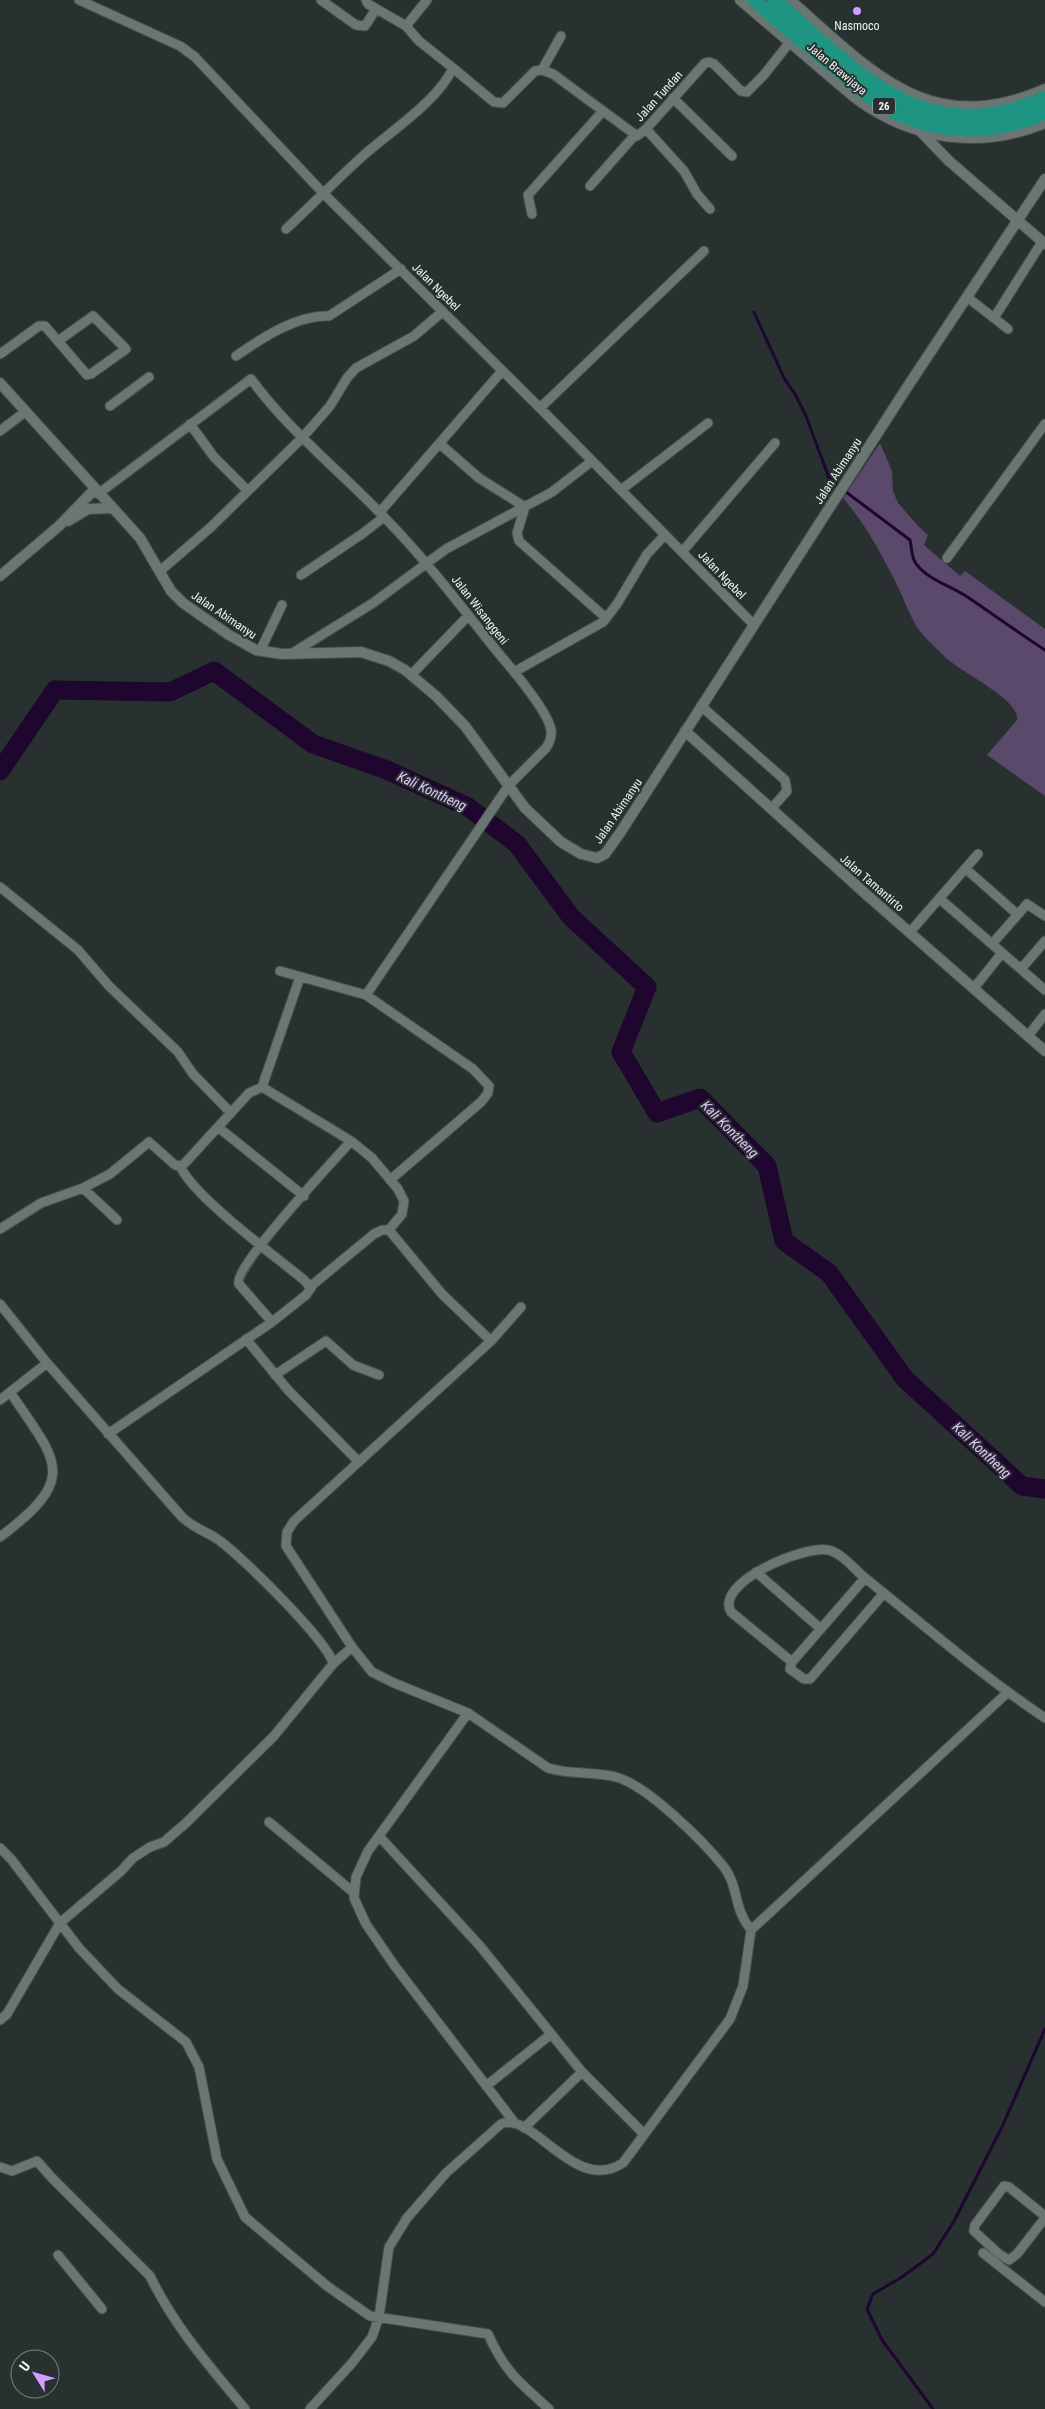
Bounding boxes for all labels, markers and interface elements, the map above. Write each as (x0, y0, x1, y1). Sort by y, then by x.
marker: Nasmoco (851, 5, 863, 17)
place label: Nasmoco (834, 19, 880, 33)
street label: Jalan Brawijaya (804, 40, 870, 98)
street label: Jalan Tundan (633, 68, 685, 124)
road number: 26 (873, 98, 895, 114)
street label: Jalan Ngebel (409, 260, 463, 314)
street label: Jalan Abimanyu (812, 435, 865, 507)
street label: Jalan Ngebel (695, 548, 749, 602)
street label: Jalan Wisanggeni (449, 573, 511, 647)
street label: Jalan Abimanyu (189, 588, 259, 642)
water label: Kali Kontheng (395, 768, 469, 814)
street label: Jalan Abimanyu (591, 776, 645, 846)
street label: Jalan Tamantirto (837, 851, 907, 915)
water label: Kali Kontheng (698, 1097, 762, 1161)
water label: Kali Kontheng (949, 1419, 1015, 1481)
north arrow (10, 2349, 60, 2399)
text: U (16, 2358, 33, 2374)

